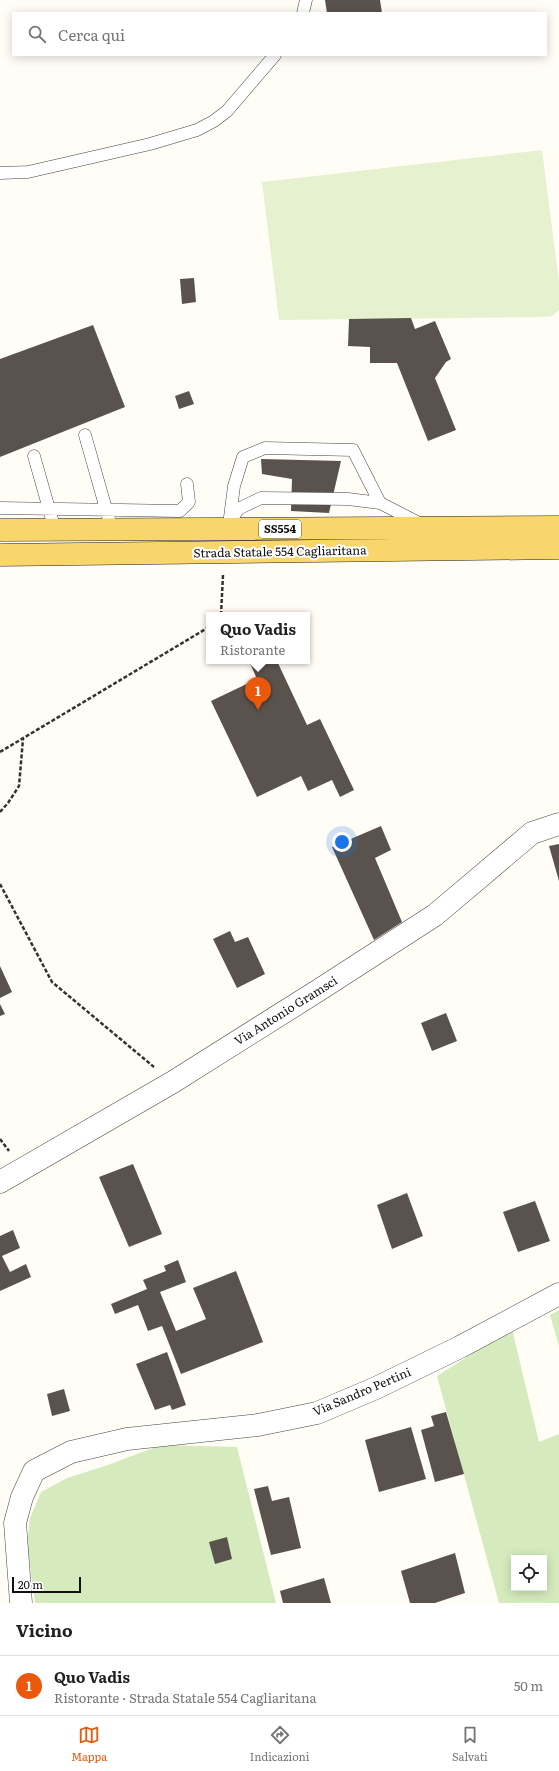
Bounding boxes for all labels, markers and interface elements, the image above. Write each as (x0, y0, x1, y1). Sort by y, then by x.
search box (12, 12, 547, 56)
icon: search (26, 23, 48, 45)
text: Cerca qui (58, 23, 125, 46)
road number: SS554 (259, 520, 301, 538)
street label: Strada Statale 554 Cagliaritana (193, 540, 367, 562)
popup (206, 612, 310, 664)
text: Quo Vadis (220, 617, 296, 640)
text: Ristorante (220, 640, 285, 659)
pin: 1 (245, 677, 271, 710)
your location (332, 832, 352, 852)
street label: Via Antonio Gramsci (230, 971, 341, 1049)
street label: Via Sandro Pertini (310, 1362, 413, 1420)
map controls (511, 1555, 547, 1591)
button: locate (511, 1555, 547, 1591)
scale bar (12, 1575, 81, 1594)
text: 20 m (18, 1576, 43, 1592)
text: Vicino (16, 1617, 73, 1642)
text: Quo Vadis (54, 1665, 130, 1688)
text: 1 (26, 1676, 32, 1695)
text: 50 m (514, 1676, 543, 1695)
text: Ristorante · Strada Statale 554 Cagliaritana (54, 1688, 317, 1707)
tab: Mappa (71, 1724, 107, 1764)
tab: Indicazioni (250, 1724, 310, 1764)
tab: Salvati (452, 1724, 488, 1764)

